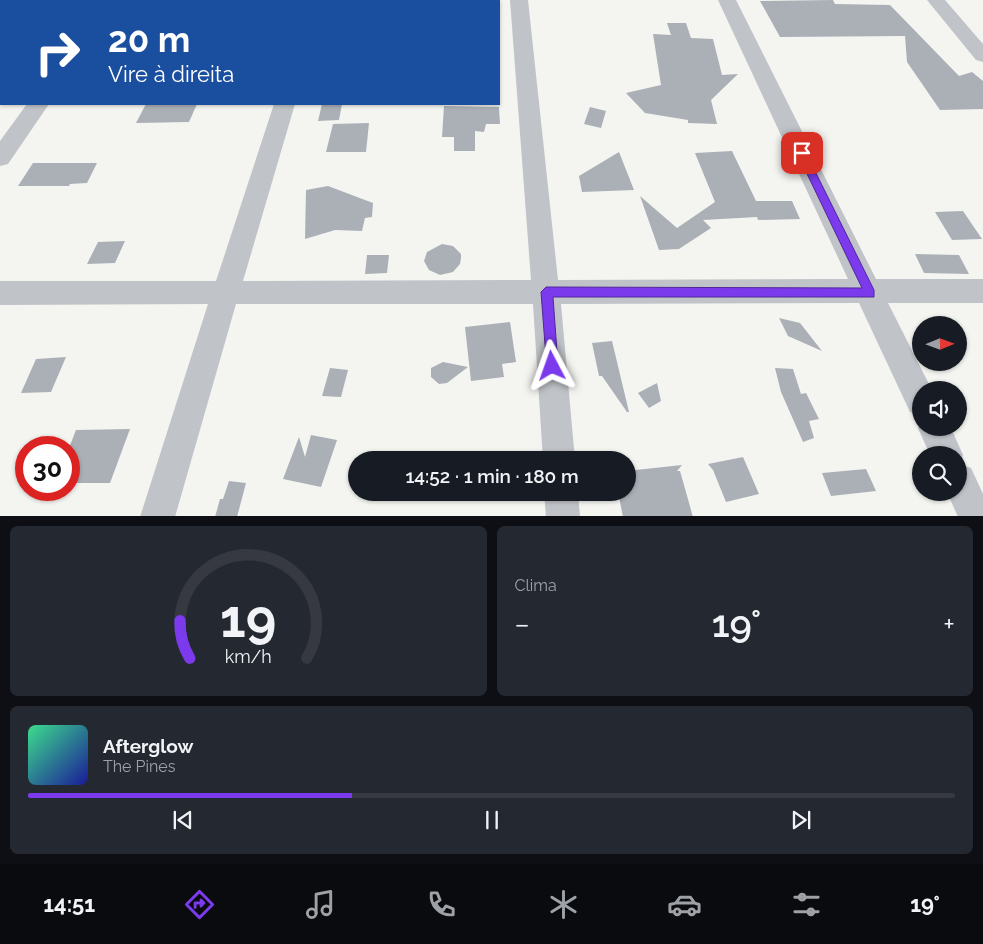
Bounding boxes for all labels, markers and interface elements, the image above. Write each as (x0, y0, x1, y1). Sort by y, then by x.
text: 20 m (108, 19, 190, 60)
icon: right (25, 20, 90, 85)
text: Vire à direita (108, 61, 234, 87)
pin (781, 132, 823, 174)
icon: arrive (788, 139, 816, 167)
north arrow (912, 316, 968, 371)
map controls (912, 316, 967, 501)
position arrow (525, 339, 577, 391)
button: sound (912, 381, 967, 436)
speed limit sign: 30 (15, 436, 80, 501)
button: search (912, 446, 967, 501)
text: 14:52 · 1 min · 180 m (405, 465, 579, 487)
text: Clima (515, 576, 557, 595)
text: 19 (220, 588, 276, 649)
text: 19° (712, 601, 761, 646)
text: − (515, 608, 530, 641)
text: + (943, 608, 955, 641)
text: km/h (225, 646, 272, 667)
text: Afterglow (103, 735, 193, 757)
text: The Pines (103, 757, 175, 776)
icon: previous (169, 806, 197, 834)
icon: pause (478, 806, 506, 834)
icon: next (787, 806, 815, 834)
icon: directions (182, 887, 217, 922)
icon: music (303, 887, 338, 922)
icon: phone (424, 887, 459, 922)
icon: climate (546, 887, 581, 922)
icon: car (667, 887, 702, 922)
icon: filters (789, 887, 824, 922)
text: 14:51 (43, 891, 95, 917)
text: 19° (910, 891, 940, 917)

